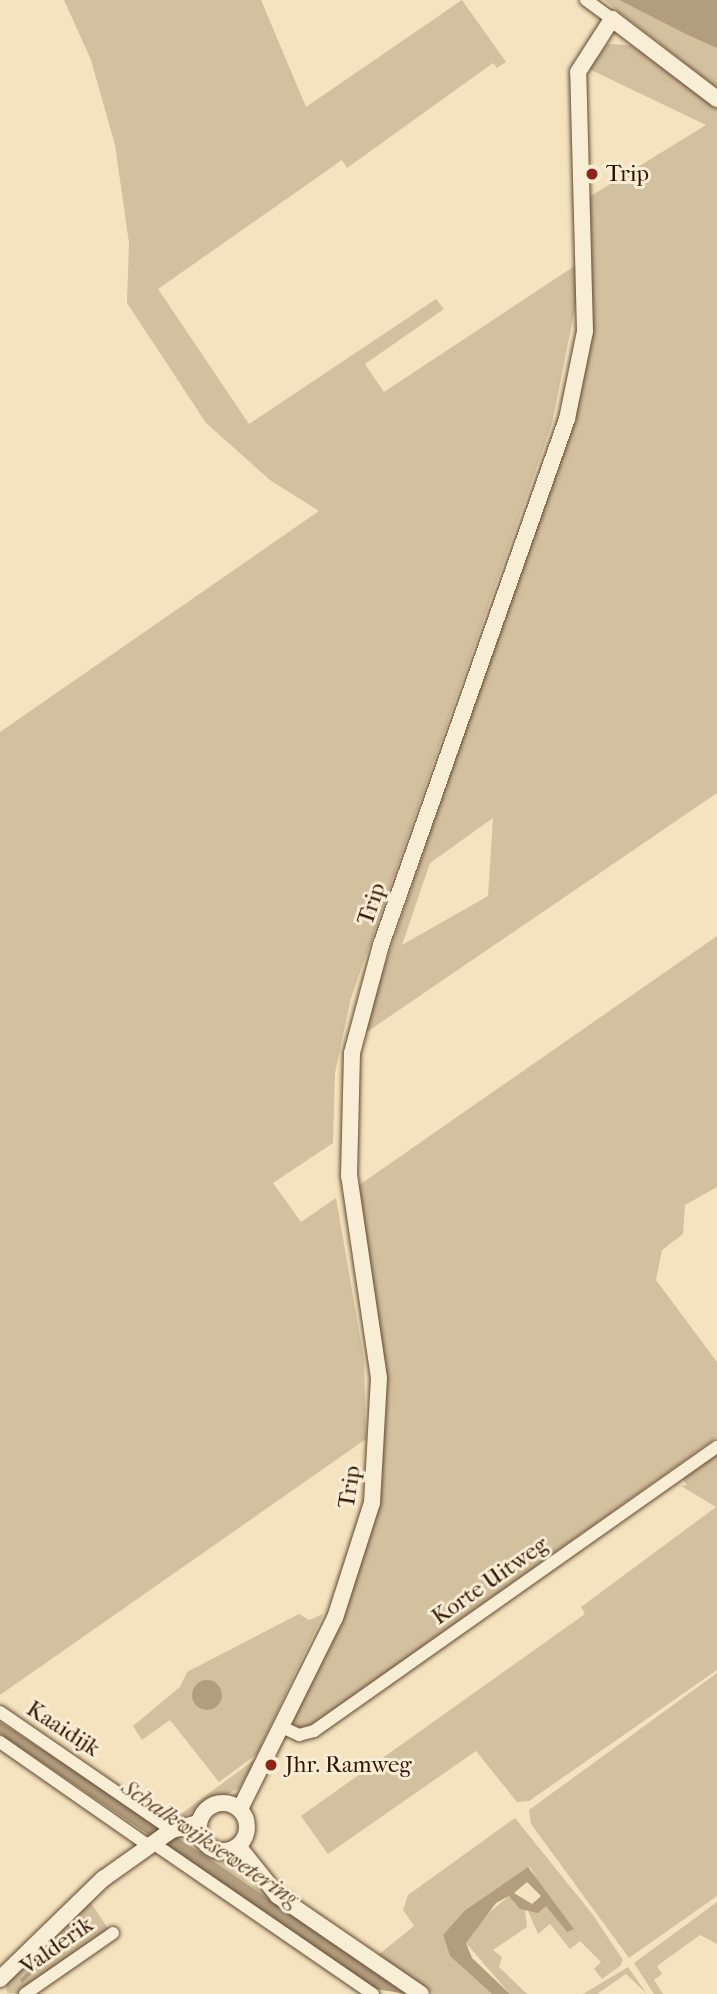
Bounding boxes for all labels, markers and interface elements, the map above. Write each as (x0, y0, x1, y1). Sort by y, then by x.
place label: Trip (606, 160, 649, 188)
marker: Trip (584, 166, 600, 182)
street label: Trip (352, 879, 392, 929)
street label: Trip (333, 1464, 367, 1510)
street label: Korte Uitweg (427, 1531, 553, 1631)
street label: Kaaidijk (21, 1695, 105, 1763)
place label: Jhr. Ramweg (285, 1751, 412, 1779)
marker: Jhr. Ramweg (263, 1757, 279, 1773)
water label: Schalkwijksewetering (116, 1773, 304, 1913)
street label: Valderik (15, 1911, 99, 1981)

